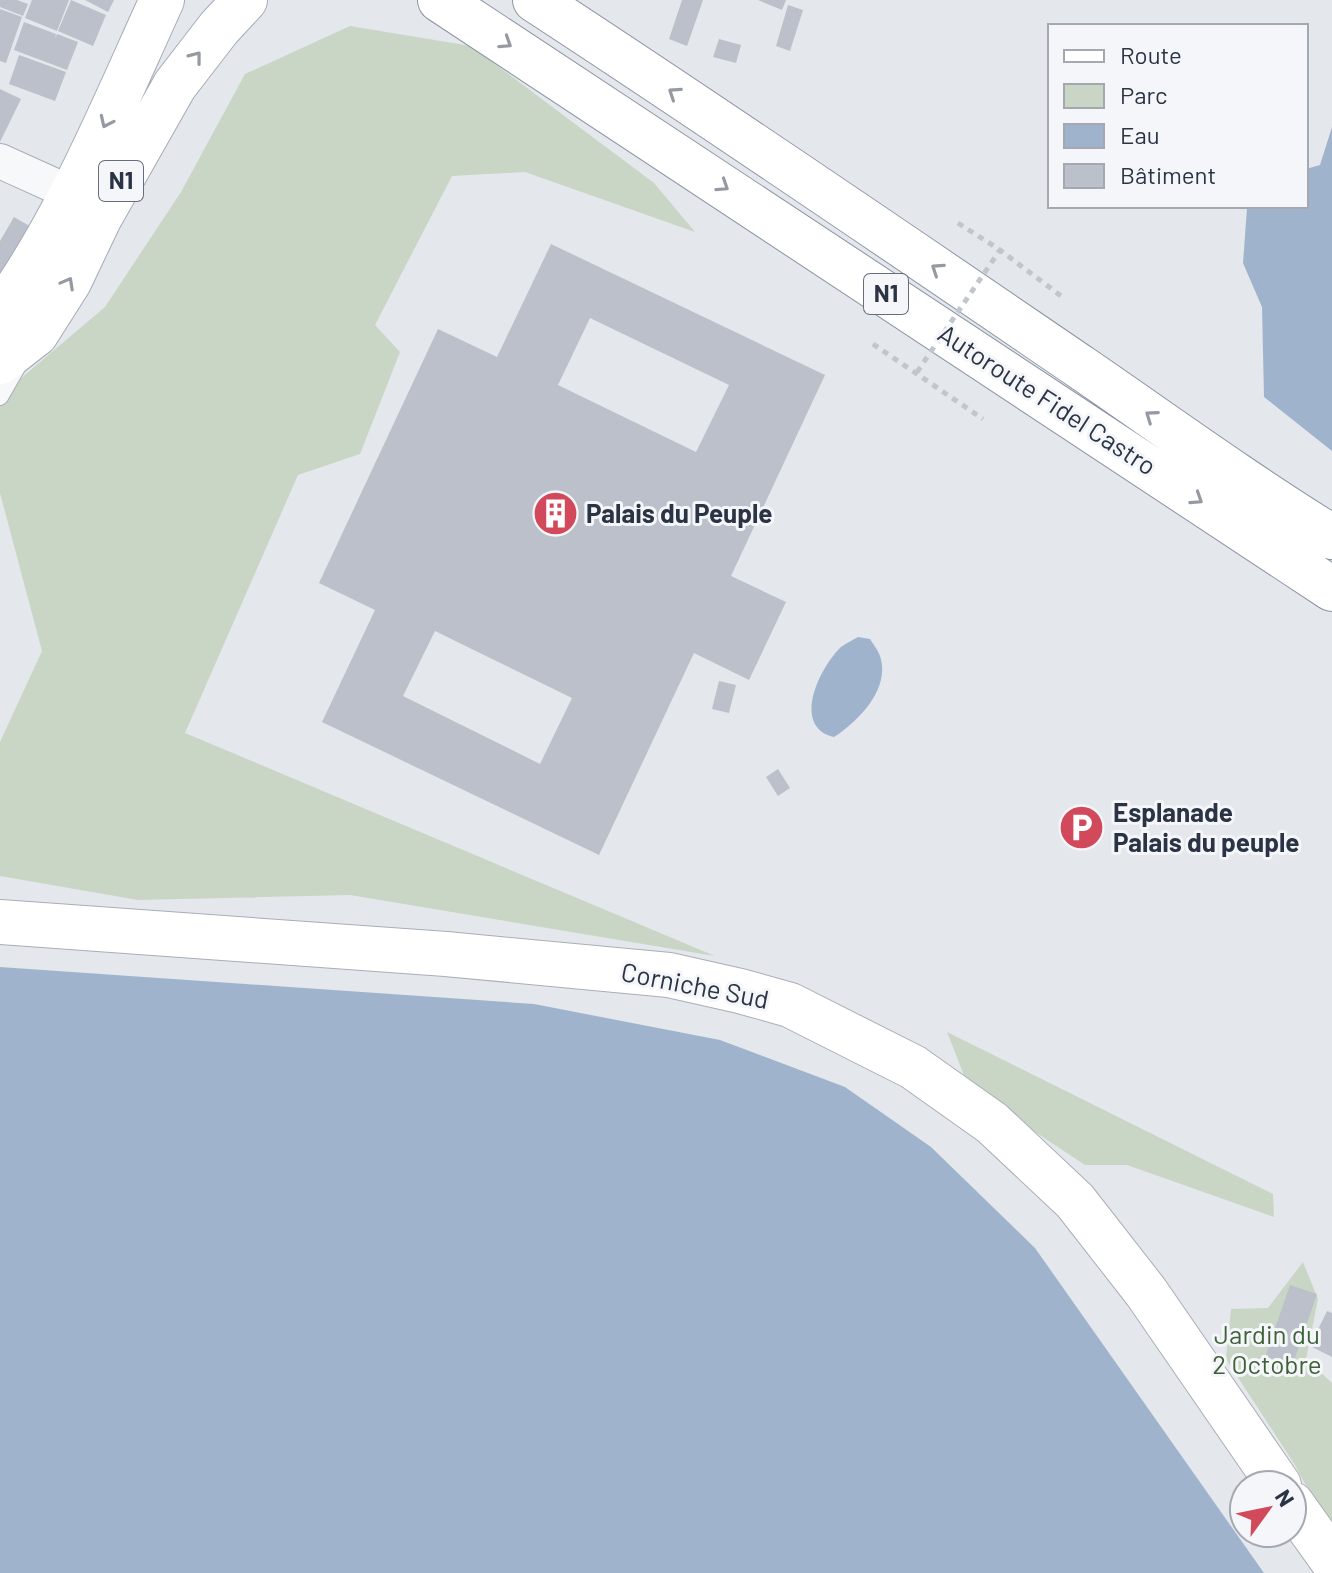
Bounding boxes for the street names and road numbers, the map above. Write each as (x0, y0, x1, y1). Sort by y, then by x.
road number: N1 (99, 161, 143, 201)
road number: N1 (864, 274, 908, 314)
street label: Autoroute Fidel Castro (933, 317, 1163, 481)
street label: Corniche Sud (619, 955, 772, 1014)

